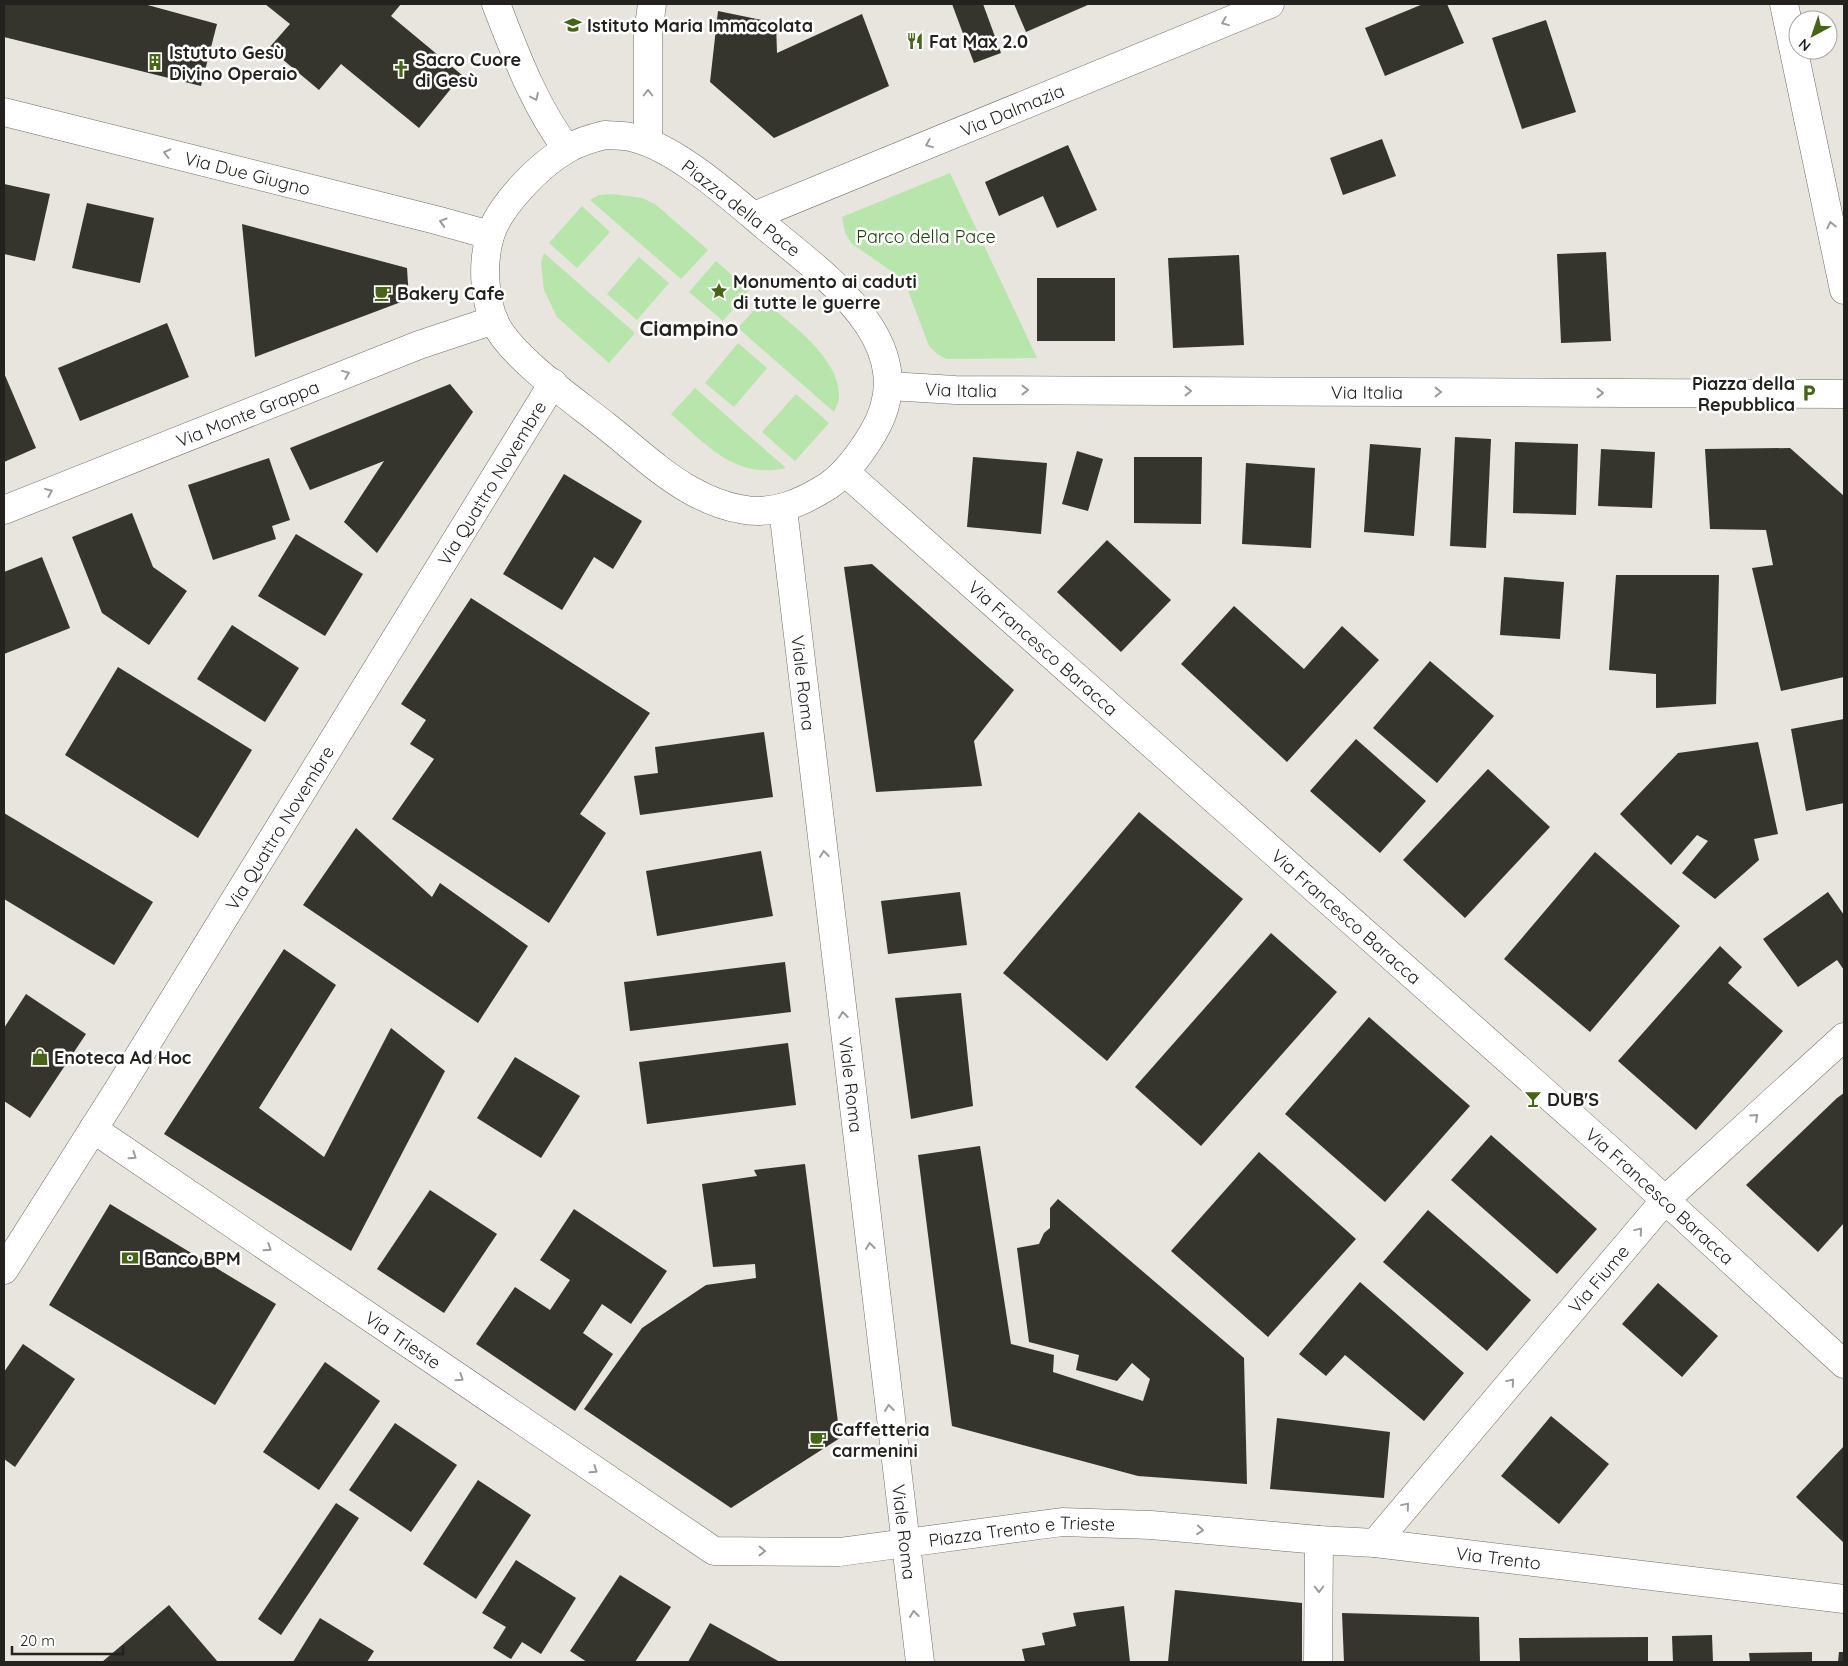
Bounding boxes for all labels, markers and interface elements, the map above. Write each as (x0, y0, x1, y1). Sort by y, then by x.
north arrow (1788, 10, 1838, 60)
place label: Istituto Maria Immacolata (587, 14, 813, 37)
school or university icon: Istituto Maria Immacolata (563, 15, 583, 35)
one-way arrow (1221, 16, 1230, 27)
place label: Fat Max 2.0 (929, 30, 1028, 53)
restaurant icon: Fat Max 2.0 (905, 31, 925, 51)
text: N (1795, 35, 1814, 55)
place label: Istututo Gesù Divino Operaio (169, 41, 297, 85)
place label: Sacro Cuore di Gesù (415, 48, 521, 92)
building icon: Istututo Gesù Divino Operaio (145, 52, 165, 72)
church icon: Sacro Cuore di Gesù (391, 59, 411, 79)
street label: Via Dalmazia (957, 78, 1068, 142)
one-way arrow (643, 89, 653, 97)
one-way arrow (528, 92, 539, 101)
one-way arrow (925, 138, 934, 149)
street label: Via Due Giugno (182, 146, 313, 200)
one-way arrow (162, 148, 171, 159)
street label: Piazza della Pace (677, 154, 805, 262)
one-way arrow (440, 217, 448, 227)
one-way arrow (1826, 220, 1836, 229)
park label: Parco della Pace (856, 225, 996, 248)
place label: Monumento ai caduti di tutte le guerre (733, 270, 917, 314)
place icon: Monumento ai caduti di tutte le guerre (709, 281, 729, 301)
place label: Bakery Cafe (397, 282, 505, 305)
cafe icon: Bakery Cafe (373, 283, 393, 303)
district label: Ciampino (640, 314, 738, 342)
one-way arrow (341, 370, 350, 380)
place label: Piazza della Repubblica (1692, 372, 1795, 416)
street label: Via Monte Grappa (173, 374, 322, 452)
street label: Via Italia (924, 377, 997, 402)
street label: Via Italia (1331, 380, 1403, 404)
parking icon: Piazza della Repubblica (1799, 383, 1819, 403)
one-way arrow (1022, 385, 1029, 395)
one-way arrow (1184, 386, 1192, 396)
one-way arrow (1434, 387, 1442, 397)
one-way arrow (1596, 388, 1604, 398)
street label: Via Quattro Novembre (432, 396, 551, 569)
one-way arrow (44, 488, 53, 499)
street label: Via Francesco Baracca (964, 575, 1123, 720)
street label: Viale Roma (787, 634, 821, 732)
street label: Via Quattro Novembre (220, 741, 339, 914)
street label: Via Francesco Baracca (1267, 844, 1426, 989)
one-way arrow (819, 850, 830, 858)
one-way arrow (838, 1011, 849, 1019)
street label: Viale Roma (834, 1036, 869, 1134)
place label: Enoteca Ad Hoc (54, 1046, 191, 1069)
shop icon: Enoteca Ad Hoc (30, 1047, 50, 1067)
place label: DUB'S (1547, 1088, 1599, 1111)
bar icon: DUB'S (1523, 1089, 1543, 1109)
one-way arrow (1749, 1114, 1758, 1123)
street label: Via Francesco Baracca (1581, 1122, 1739, 1269)
one-way arrow (128, 1150, 137, 1160)
one-way arrow (1633, 1228, 1642, 1237)
street label: Via Fiume (1563, 1240, 1634, 1318)
one-way arrow (262, 1242, 271, 1251)
one-way arrow (865, 1242, 876, 1250)
place label: Banco BPM (144, 1247, 241, 1270)
bank icon: Banco BPM (120, 1248, 140, 1268)
street label: Via Trieste (361, 1306, 446, 1374)
one-way arrow (455, 1372, 464, 1382)
one-way arrow (1506, 1378, 1515, 1387)
one-way arrow (884, 1403, 894, 1412)
place label: Caffetteria carmenini (832, 1418, 930, 1462)
cafe icon: Caffetteria carmenini (808, 1429, 828, 1449)
one-way arrow (589, 1464, 598, 1473)
street label: Viale Roma (887, 1483, 922, 1581)
one-way arrow (1401, 1502, 1410, 1511)
street label: Piazza Trento e Trieste (927, 1510, 1115, 1551)
one-way arrow (1196, 1524, 1204, 1535)
street label: Via Trento (1455, 1541, 1542, 1574)
one-way arrow (759, 1546, 767, 1557)
one-way arrow (1314, 1585, 1324, 1593)
one-way arrow (909, 1610, 919, 1618)
scale bar (12, 1624, 124, 1656)
text: 20 m (20, 1631, 55, 1650)

